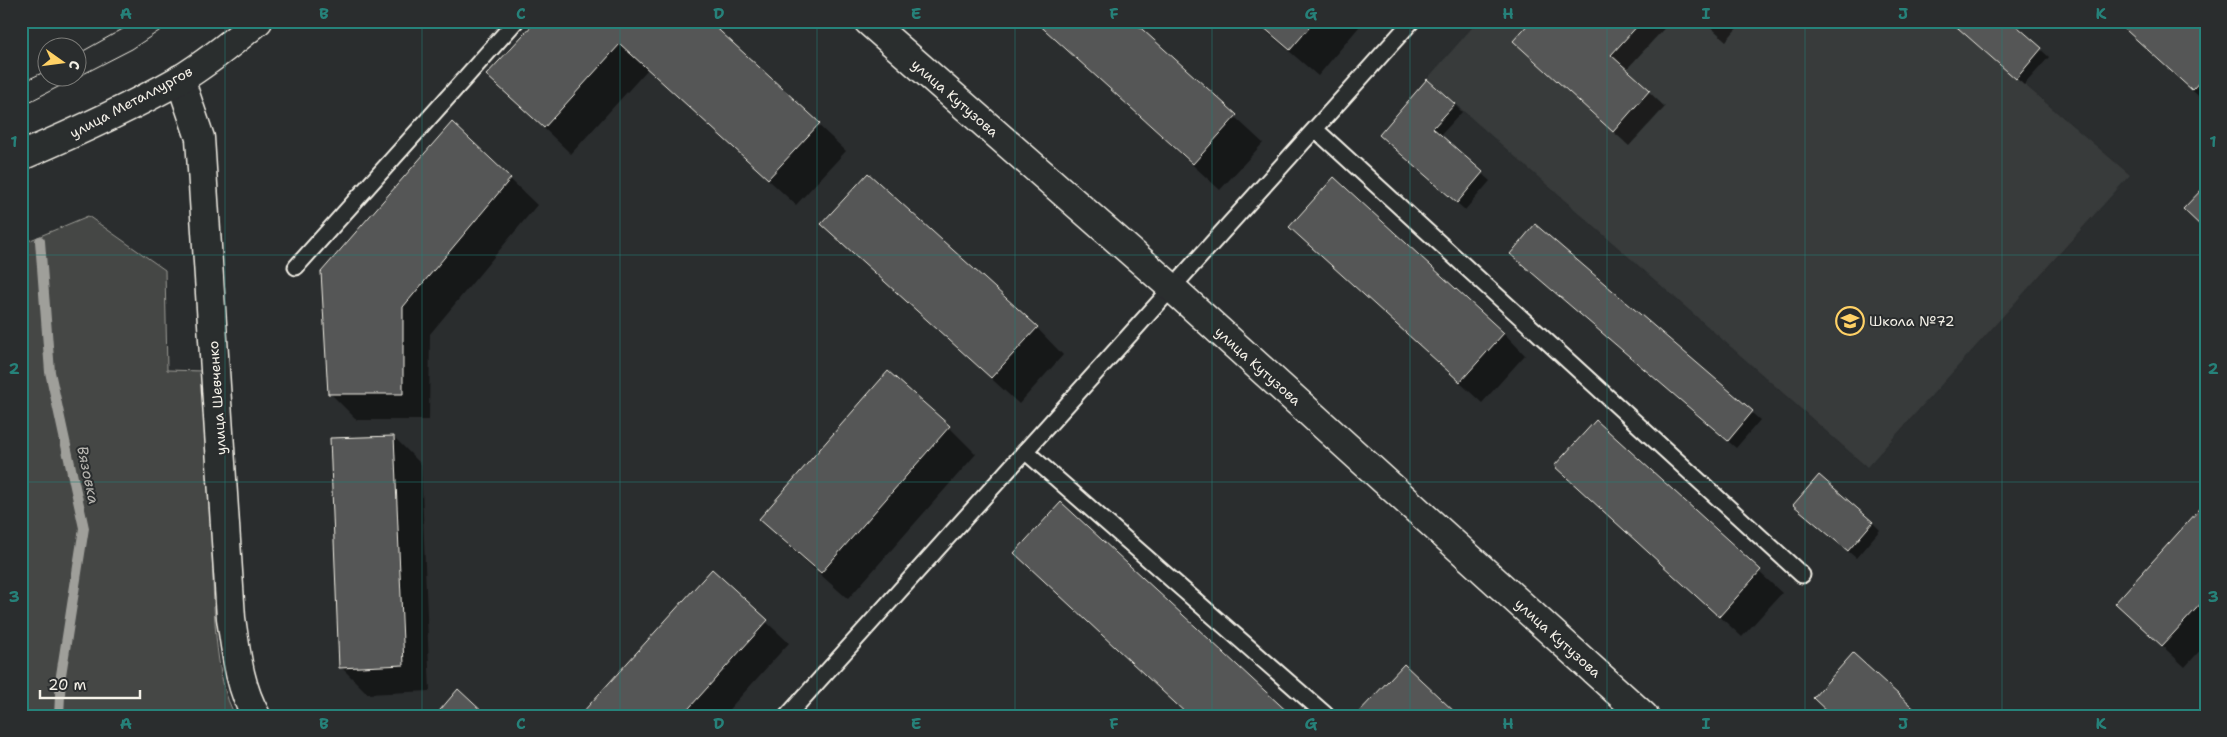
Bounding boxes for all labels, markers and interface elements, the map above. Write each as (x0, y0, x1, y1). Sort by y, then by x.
text: A (120, 3, 132, 24)
text: B (319, 3, 329, 24)
text: C (516, 3, 526, 24)
text: D (713, 3, 725, 24)
text: E (911, 3, 921, 24)
text: F (1109, 3, 1119, 24)
text: G (1305, 3, 1318, 24)
text: H (1502, 3, 1514, 24)
text: I (1702, 3, 1711, 24)
text: J (1898, 3, 1908, 24)
text: K (2096, 3, 2107, 24)
north arrow (38, 38, 88, 88)
street label: улица Кутузова (908, 55, 1003, 141)
text: С (65, 59, 84, 71)
street label: улица Металлургов (67, 62, 195, 142)
text: 1 (10, 131, 18, 152)
text: 1 (2209, 131, 2217, 152)
school or university icon: Школа №72 (1835, 306, 1865, 336)
place label: Школа №72 (1869, 312, 1955, 330)
street label: улица Кутузова (1211, 323, 1305, 410)
street label: улица Шевченко (204, 340, 230, 456)
text: 2 (8, 358, 20, 379)
text: 2 (2207, 358, 2219, 379)
water label: Вязовка (72, 444, 104, 506)
text: 3 (8, 586, 20, 607)
text: 3 (2207, 586, 2219, 607)
street label: улица Кутузова (1511, 595, 1605, 682)
scale bar (40, 667, 140, 699)
text: 20 m (48, 675, 87, 695)
text: A (120, 713, 132, 734)
text: B (319, 713, 329, 734)
text: C (516, 713, 526, 734)
text: D (713, 713, 725, 734)
text: E (911, 713, 921, 734)
text: F (1109, 713, 1119, 734)
text: G (1305, 713, 1318, 734)
text: H (1502, 713, 1514, 734)
text: I (1702, 713, 1711, 734)
text: J (1898, 713, 1908, 734)
text: K (2096, 713, 2107, 734)

